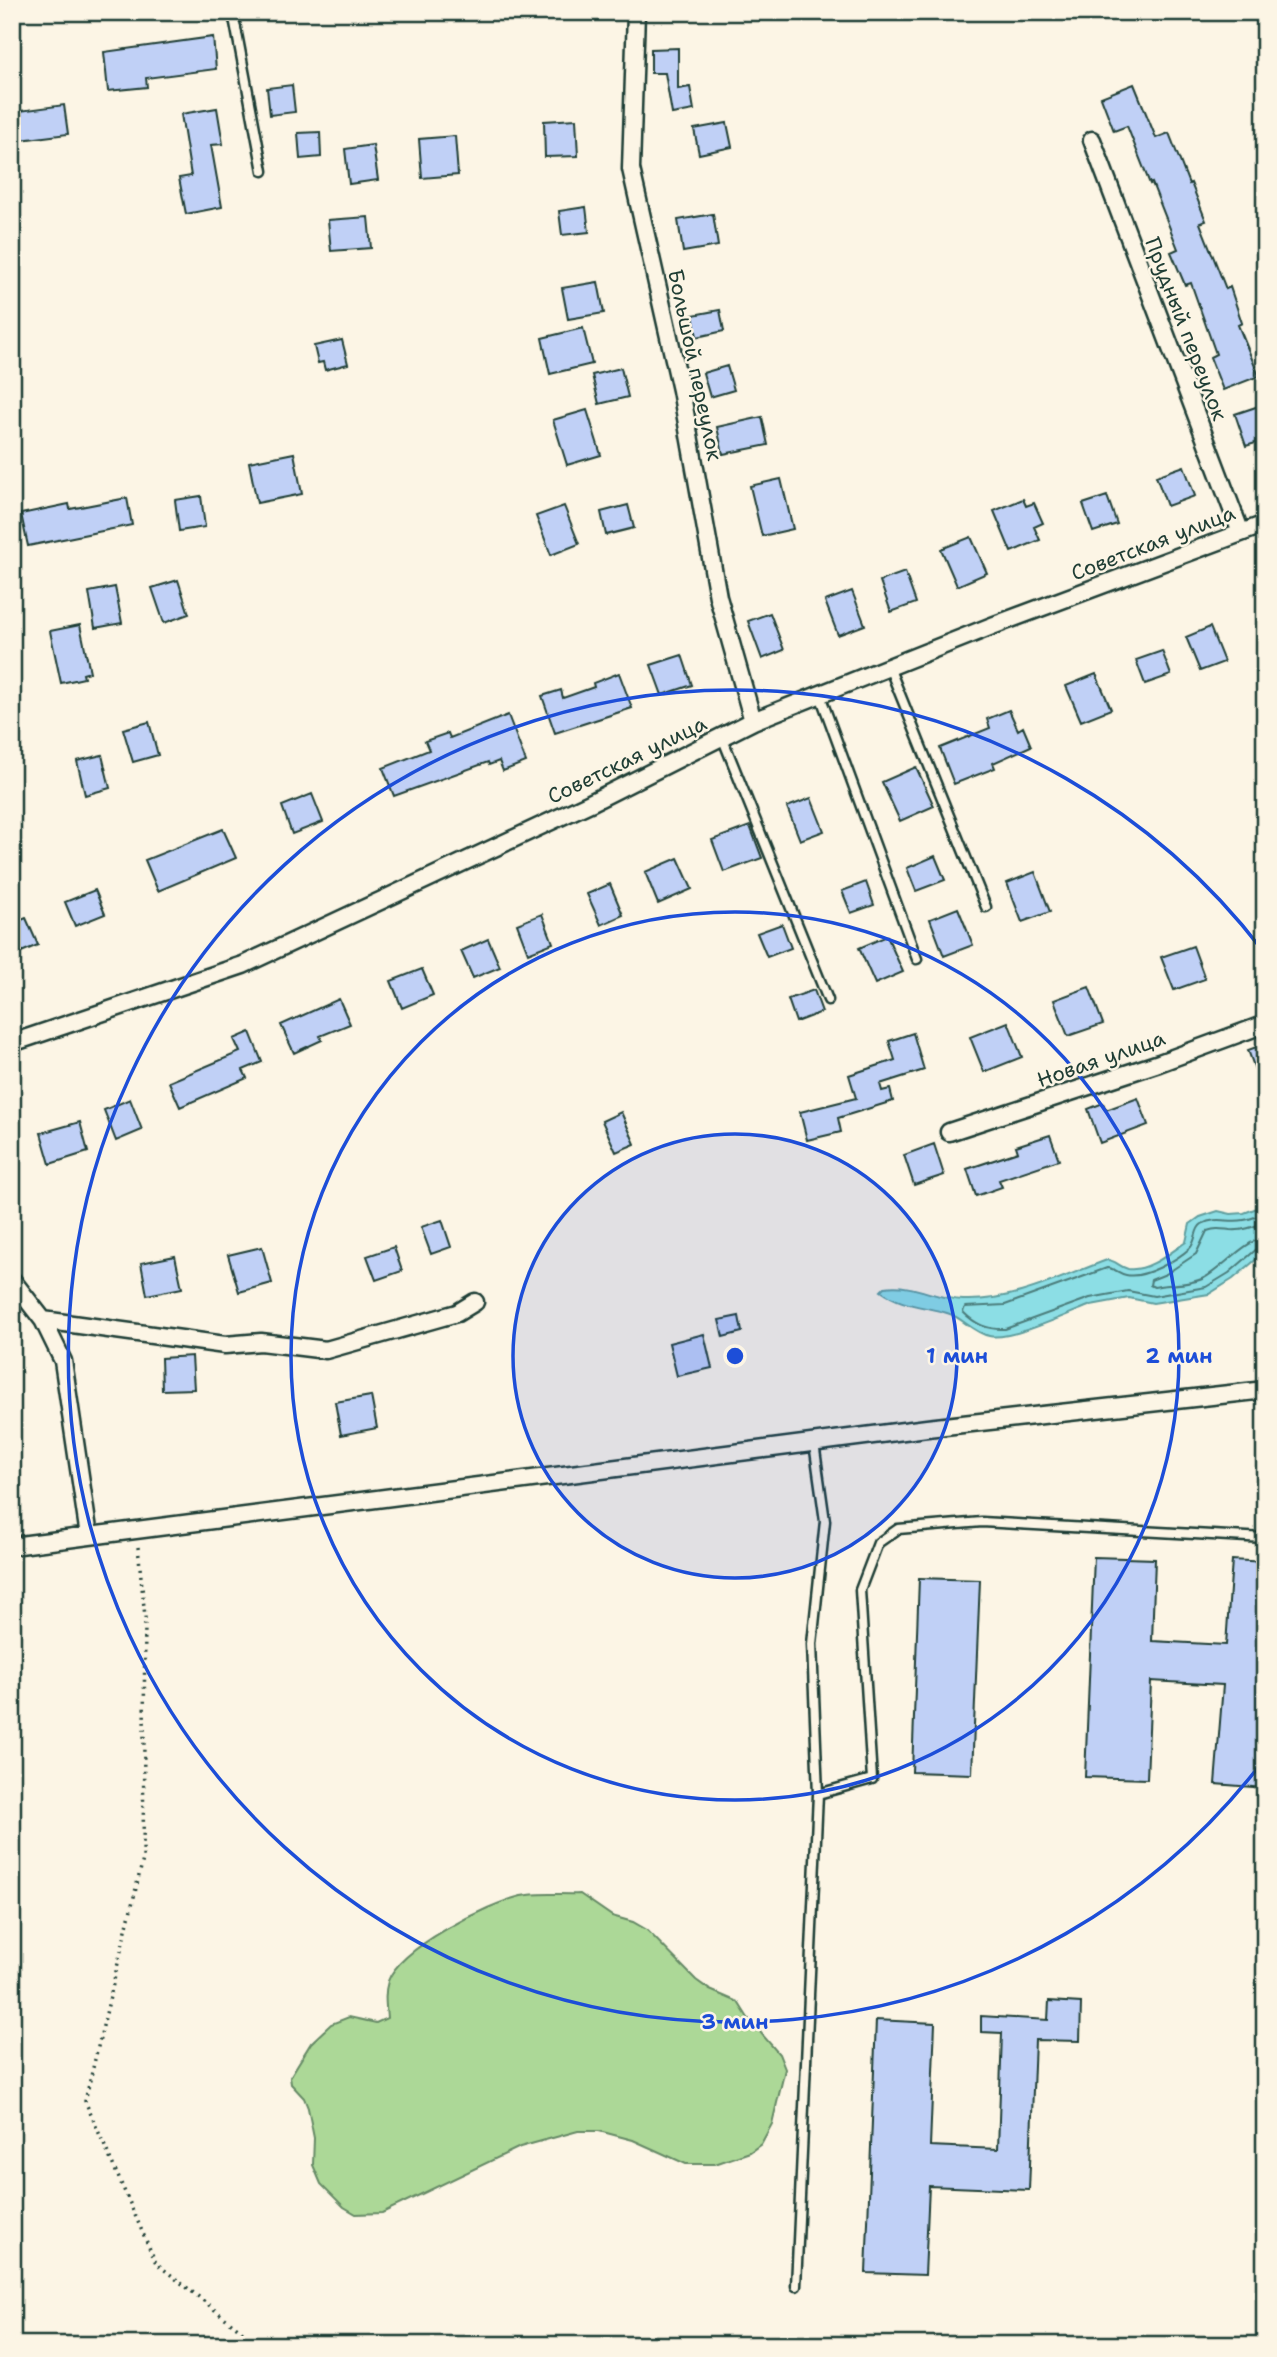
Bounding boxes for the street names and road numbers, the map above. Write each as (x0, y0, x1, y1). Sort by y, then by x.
street label: Прудный переулок (1138, 233, 1234, 425)
street label: Большой переулок (661, 267, 729, 463)
street label: Советская улица (1067, 499, 1239, 587)
street label: Советская улица (543, 709, 711, 811)
street label: Новая улица (1033, 1024, 1169, 1094)

